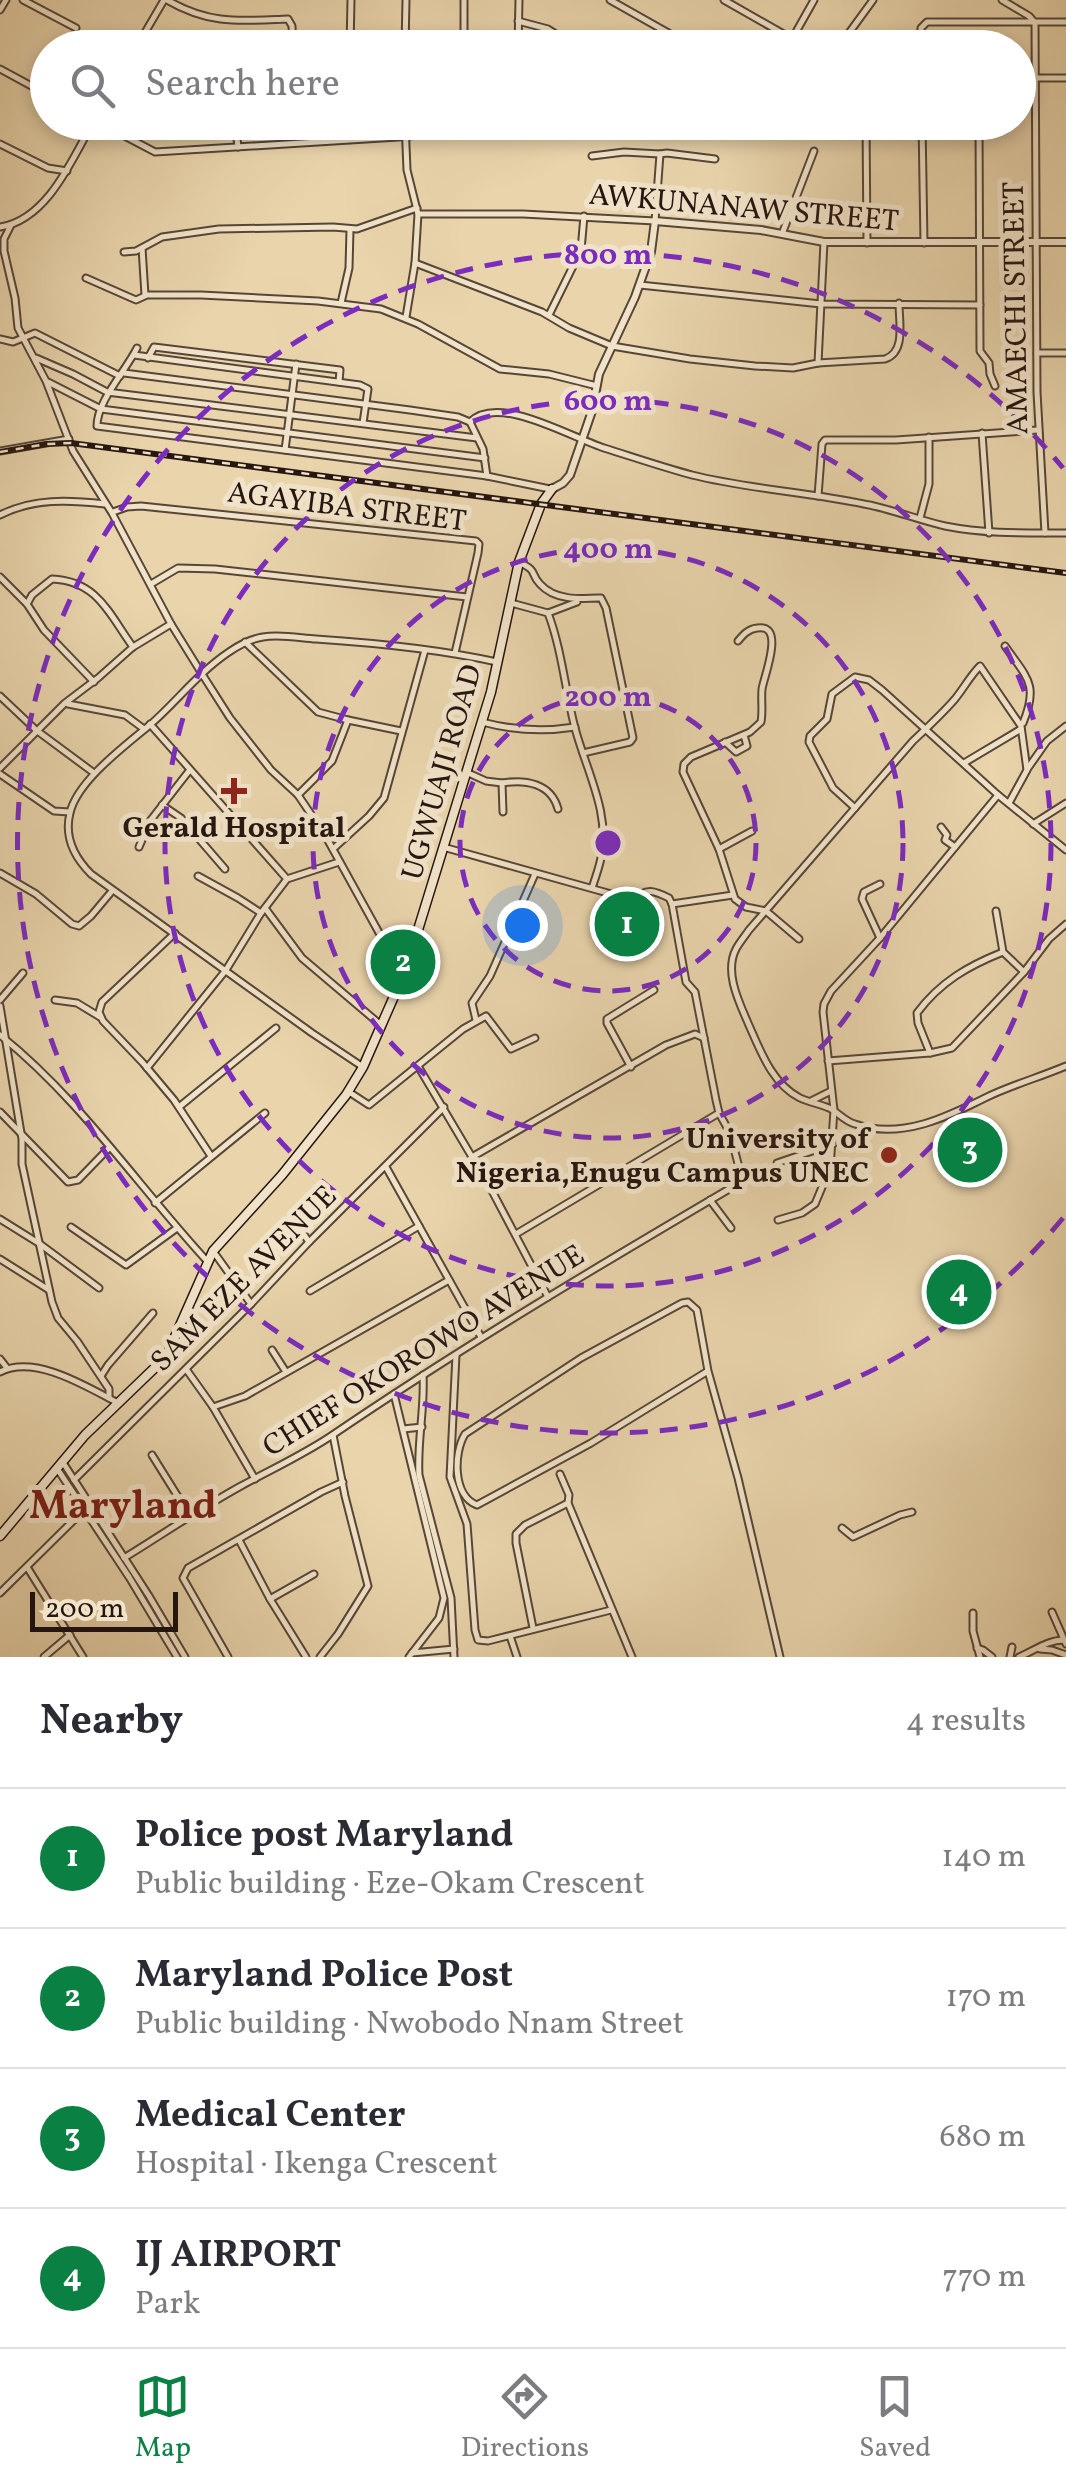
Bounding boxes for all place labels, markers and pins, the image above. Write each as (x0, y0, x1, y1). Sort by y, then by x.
marker: Gerald Hospital (221, 778, 247, 804)
place label: Gerald Hospital (122, 808, 346, 850)
centre of rings (590, 825, 626, 861)
pin: 1 (594, 886, 660, 962)
pin: 2 (370, 924, 436, 1000)
pin: 3 (938, 1112, 1002, 1188)
place label: University of Nigeria,Enugu Campus UNEC (456, 1119, 871, 1195)
marker: University of Nigeria,Enugu Campus UNEC (878, 1144, 900, 1166)
pin: 4 (926, 1254, 992, 1330)

